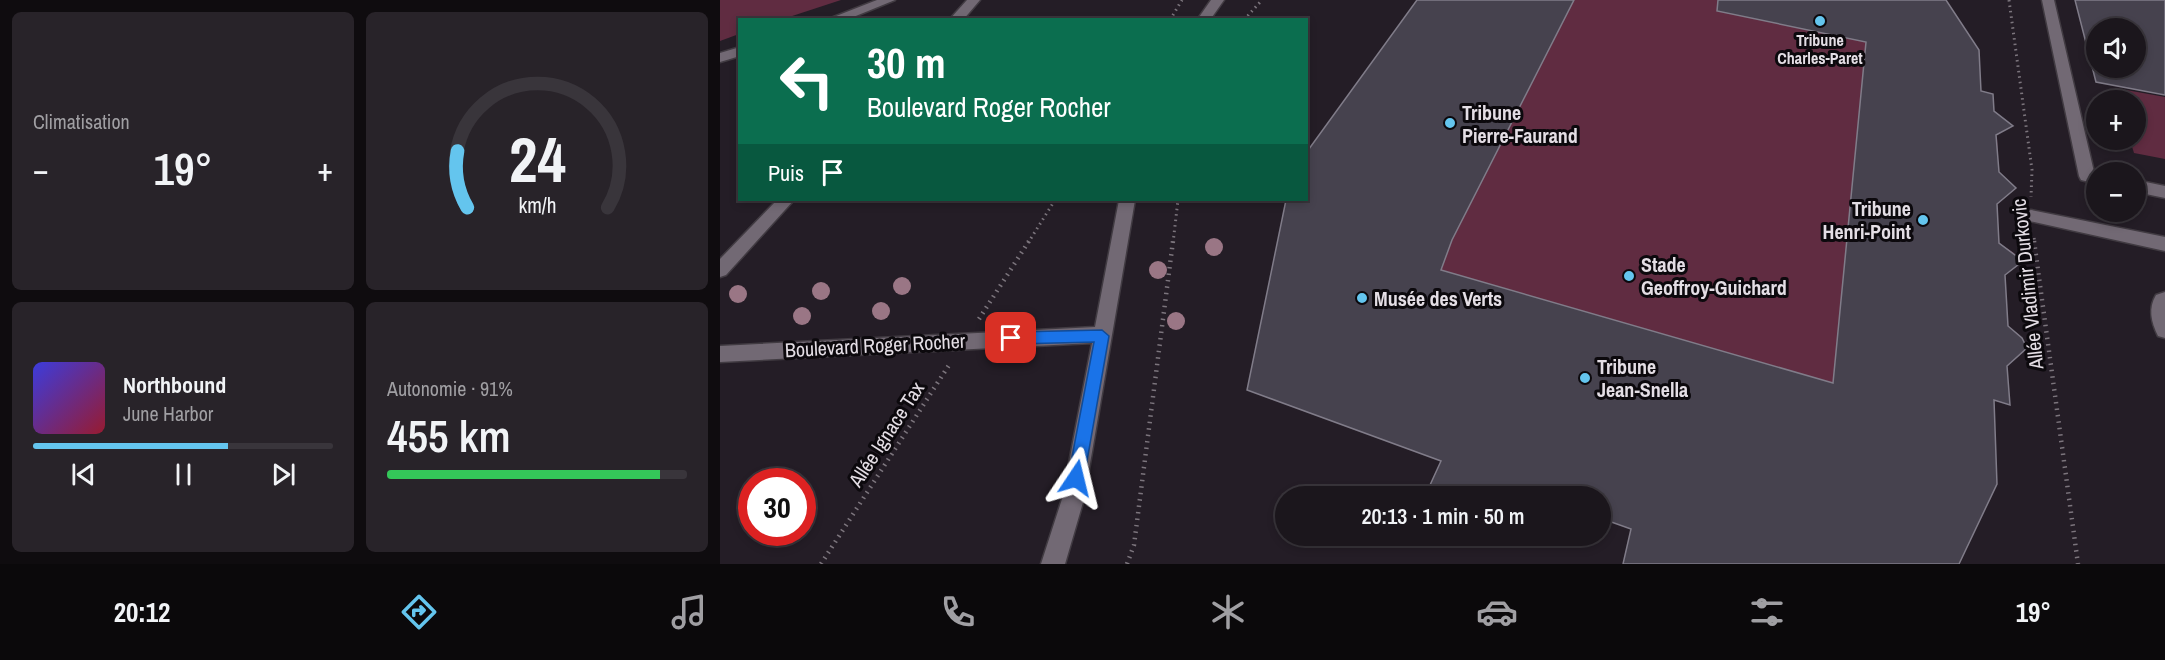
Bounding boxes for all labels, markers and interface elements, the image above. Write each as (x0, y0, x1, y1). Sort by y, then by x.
marker: Tribune Charles-Paret (1813, 14, 1827, 28)
map controls (2086, 18, 2146, 222)
button: sound (2086, 18, 2146, 78)
place label: Tribune Charles-Paret (1777, 29, 1863, 69)
text: 30 m (867, 35, 946, 91)
icon: left (768, 42, 846, 120)
text: Boulevard Roger Rocher (867, 89, 1111, 125)
button: + (2086, 90, 2146, 150)
place label: Tribune Pierre-Faurand (1462, 99, 1578, 149)
text: Climatisation (33, 108, 130, 135)
marker: Tribune Pierre-Faurand (1443, 116, 1457, 130)
text: 24 (509, 117, 565, 201)
text: 19° (153, 138, 213, 199)
text: − (33, 147, 49, 191)
text: + (317, 147, 333, 191)
icon: arrive (816, 156, 849, 189)
text: Puis (768, 158, 804, 188)
button: − (2086, 162, 2146, 222)
text: km/h (518, 191, 556, 220)
place label: Tribune Henri-Point (1823, 195, 1912, 245)
street label: Allée Vladimir Durkovic (2005, 197, 2049, 372)
marker: Tribune Henri-Point (1916, 213, 1930, 227)
place label: Stade Geoffroy-Guichard (1641, 251, 1787, 301)
marker: Stade Geoffroy-Guichard (1622, 269, 1636, 283)
place label: Musée des Verts (1374, 285, 1502, 312)
marker: Musée des Verts (1355, 291, 1369, 305)
pin (985, 312, 1036, 363)
icon: arrive (994, 321, 1027, 354)
street label: Boulevard Roger Rocher (784, 327, 966, 363)
place label: Tribune Jean-Snella (1597, 353, 1688, 403)
text: Northbound (123, 370, 226, 400)
marker: Tribune Jean-Snella (1578, 371, 1592, 385)
text: Autonomie · 91% (387, 375, 513, 402)
street label: Allée Ignace Tax (841, 376, 931, 493)
text: June Harbor (123, 400, 213, 427)
text: 455 km (387, 405, 511, 466)
position arrow (1044, 446, 1108, 510)
icon: previous (67, 458, 100, 491)
icon: pause (167, 458, 200, 491)
icon: next (267, 458, 300, 491)
speed limit sign: 30 (738, 468, 816, 546)
text: 20:13 · 1 min · 50 m (1361, 501, 1525, 531)
icon: directions (398, 591, 440, 633)
icon: music (668, 591, 710, 633)
icon: phone (937, 591, 979, 633)
icon: climate (1207, 591, 1249, 633)
icon: car (1476, 591, 1518, 633)
icon: filters (1746, 591, 1788, 633)
text: 20:12 (114, 594, 170, 630)
text: 19° (2016, 594, 2051, 630)

